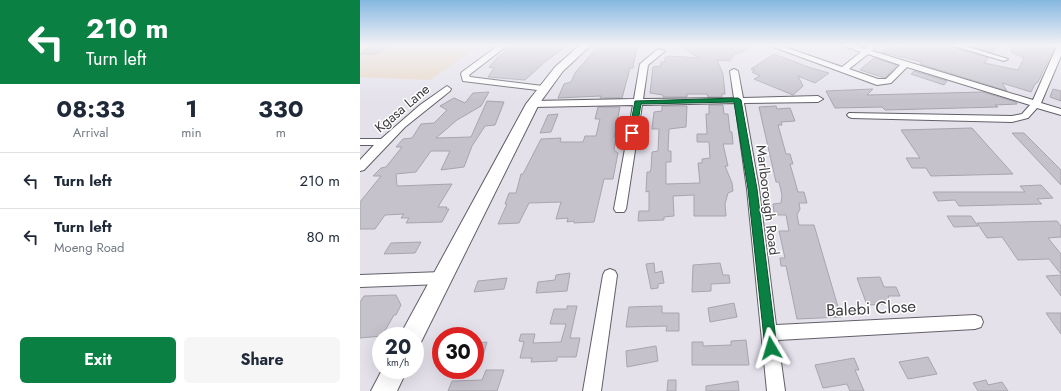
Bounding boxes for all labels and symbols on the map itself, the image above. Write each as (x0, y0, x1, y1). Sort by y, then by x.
street label: Kgasa Lane (370, 79, 434, 137)
pin (615, 116, 649, 150)
street label: Marlborough Road (751, 144, 785, 256)
street label: Balebi Close (825, 294, 917, 322)
speed limit sign: 30 (432, 327, 484, 379)
position arrow (750, 327, 792, 369)

